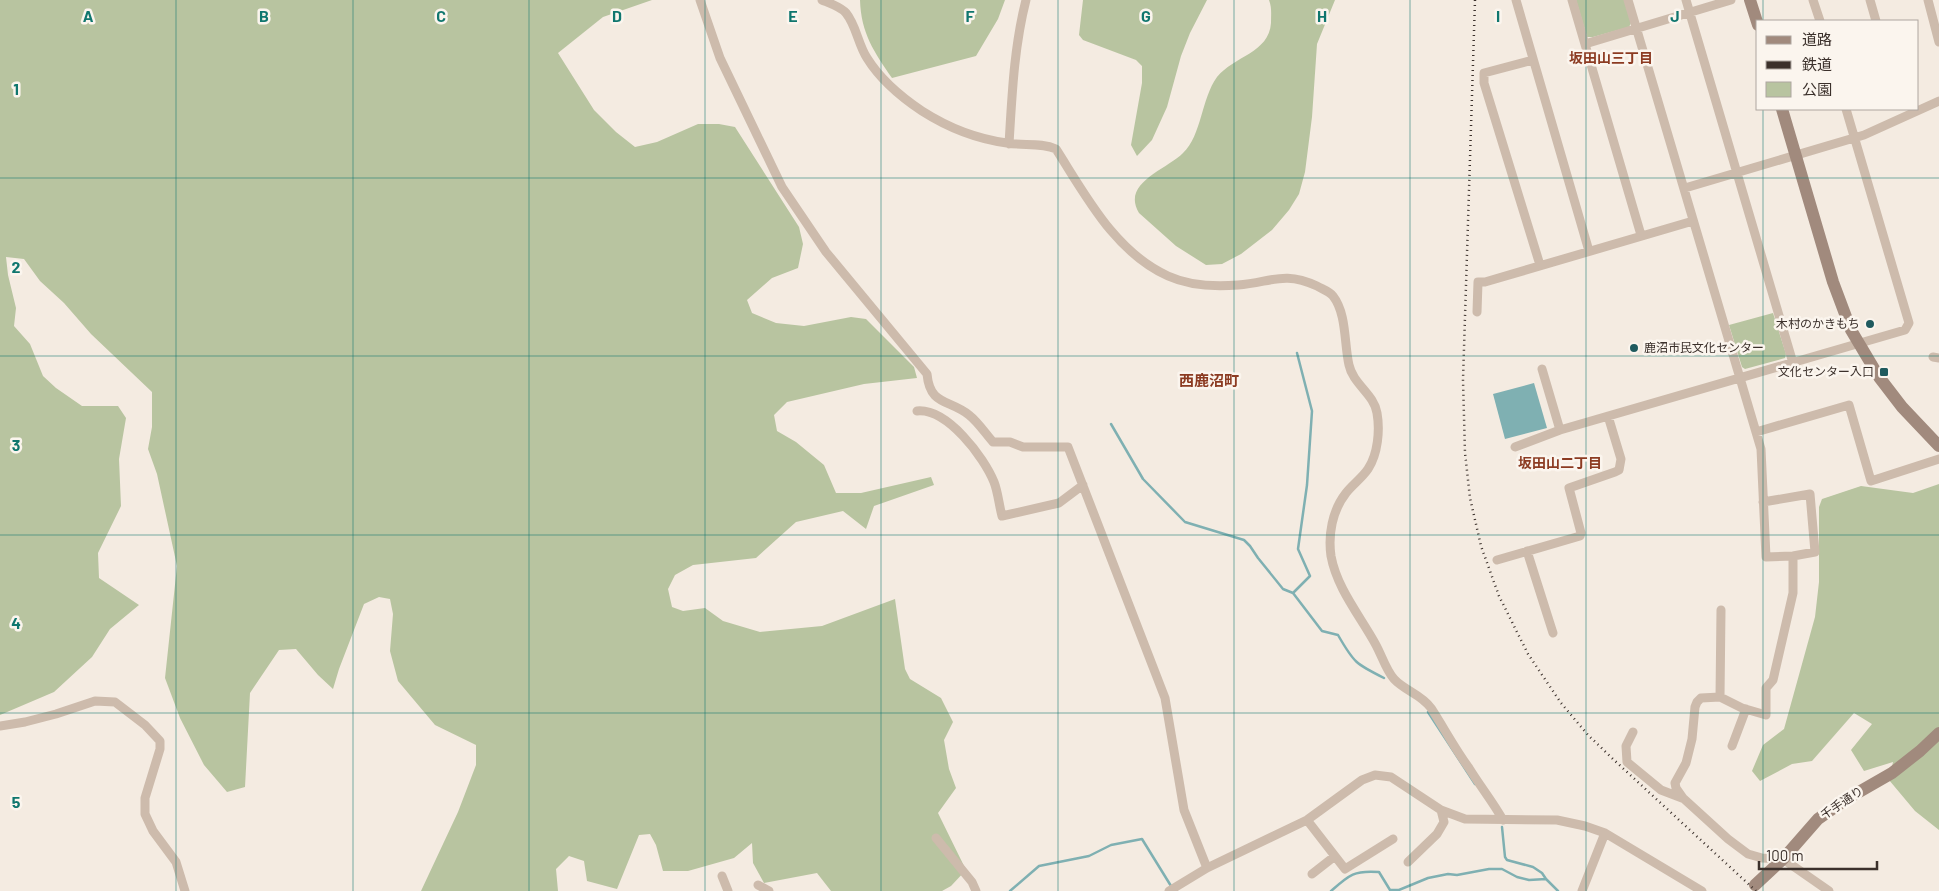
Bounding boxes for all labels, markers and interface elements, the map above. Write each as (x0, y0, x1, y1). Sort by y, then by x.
text: A (83, 6, 94, 25)
text: B (259, 6, 269, 25)
text: C (436, 6, 446, 25)
text: D (612, 6, 622, 25)
text: E (788, 6, 798, 25)
text: F (966, 6, 975, 25)
text: G (1141, 6, 1151, 25)
text: H (1317, 6, 1327, 25)
text: I (1496, 6, 1500, 25)
text: J (1670, 6, 1680, 25)
legend (1756, 20, 1919, 110)
text: 道路 (1802, 30, 1832, 48)
district label: 坂田山三丁目 (1569, 49, 1653, 66)
text: 鉄道 (1802, 55, 1832, 73)
text: 1 (13, 79, 19, 98)
text: 公園 (1802, 80, 1832, 98)
text: 2 (12, 257, 21, 276)
place label: 木村のかきもち (1776, 316, 1860, 330)
marker: 木村のかきもち (1864, 318, 1876, 330)
place label: 鹿沼市民文化センター (1644, 340, 1764, 354)
marker: 鹿沼市民文化センター (1628, 342, 1640, 354)
place label: 文化センター入口 (1778, 364, 1874, 378)
marker: 文化センター入口 (1878, 366, 1890, 378)
district label: 西鹿沼町 (1179, 371, 1239, 389)
text: 3 (12, 435, 20, 454)
district label: 坂田山二丁目 (1518, 454, 1602, 471)
text: 4 (11, 613, 21, 632)
street label: 千手通り (1818, 783, 1865, 821)
text: 5 (12, 792, 21, 811)
scale bar (1759, 838, 1876, 870)
text: 100 m (1766, 846, 1804, 864)

